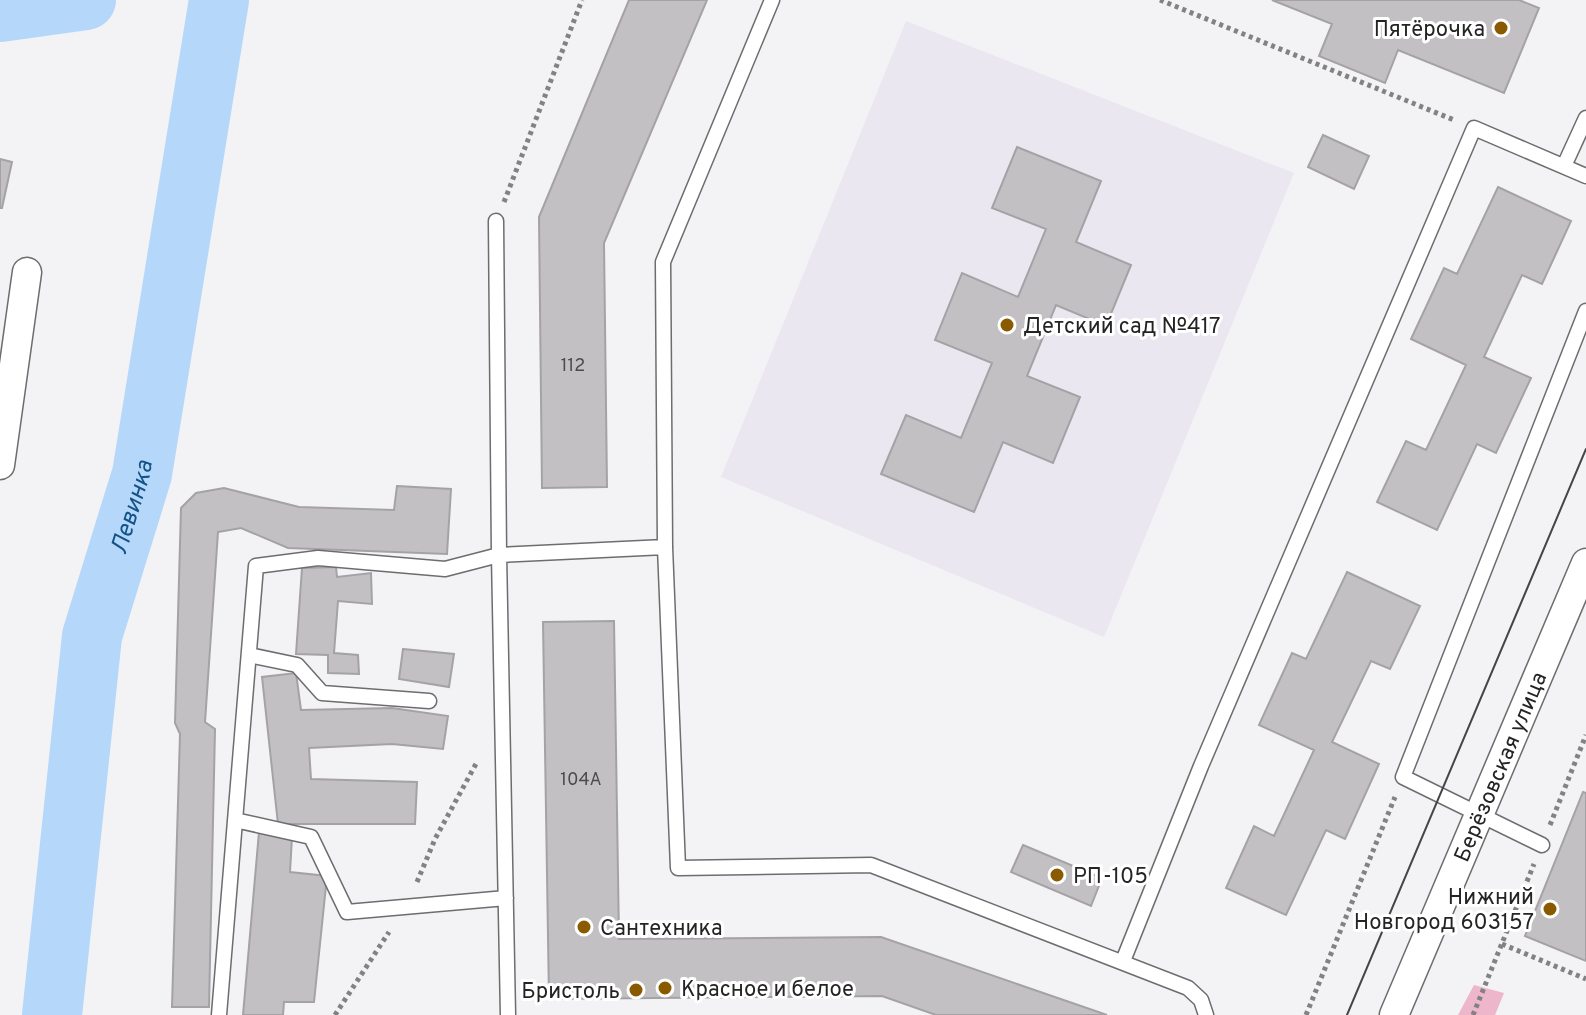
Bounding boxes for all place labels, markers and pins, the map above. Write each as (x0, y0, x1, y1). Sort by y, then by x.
place label: Пятёрочка (1374, 17, 1485, 44)
marker: Пятёрочка (1492, 19, 1510, 37)
place label: Детский сад №417 (1023, 314, 1220, 341)
marker: Детский сад №417 (998, 316, 1016, 334)
place label: РП-105 (1073, 864, 1148, 891)
marker: РП-105 (1048, 866, 1066, 884)
place label: Нижний Новгород 603157 (1354, 885, 1534, 937)
marker: Нижний Новгород 603157 (1541, 900, 1559, 918)
place label: Сантехника (600, 916, 723, 943)
marker: Сантехника (575, 918, 593, 936)
place label: Красное и белое (681, 977, 854, 1004)
place label: Бристоль (521, 979, 620, 1006)
marker: Красное и белое (656, 979, 674, 997)
marker: Бристоль (627, 981, 645, 999)

